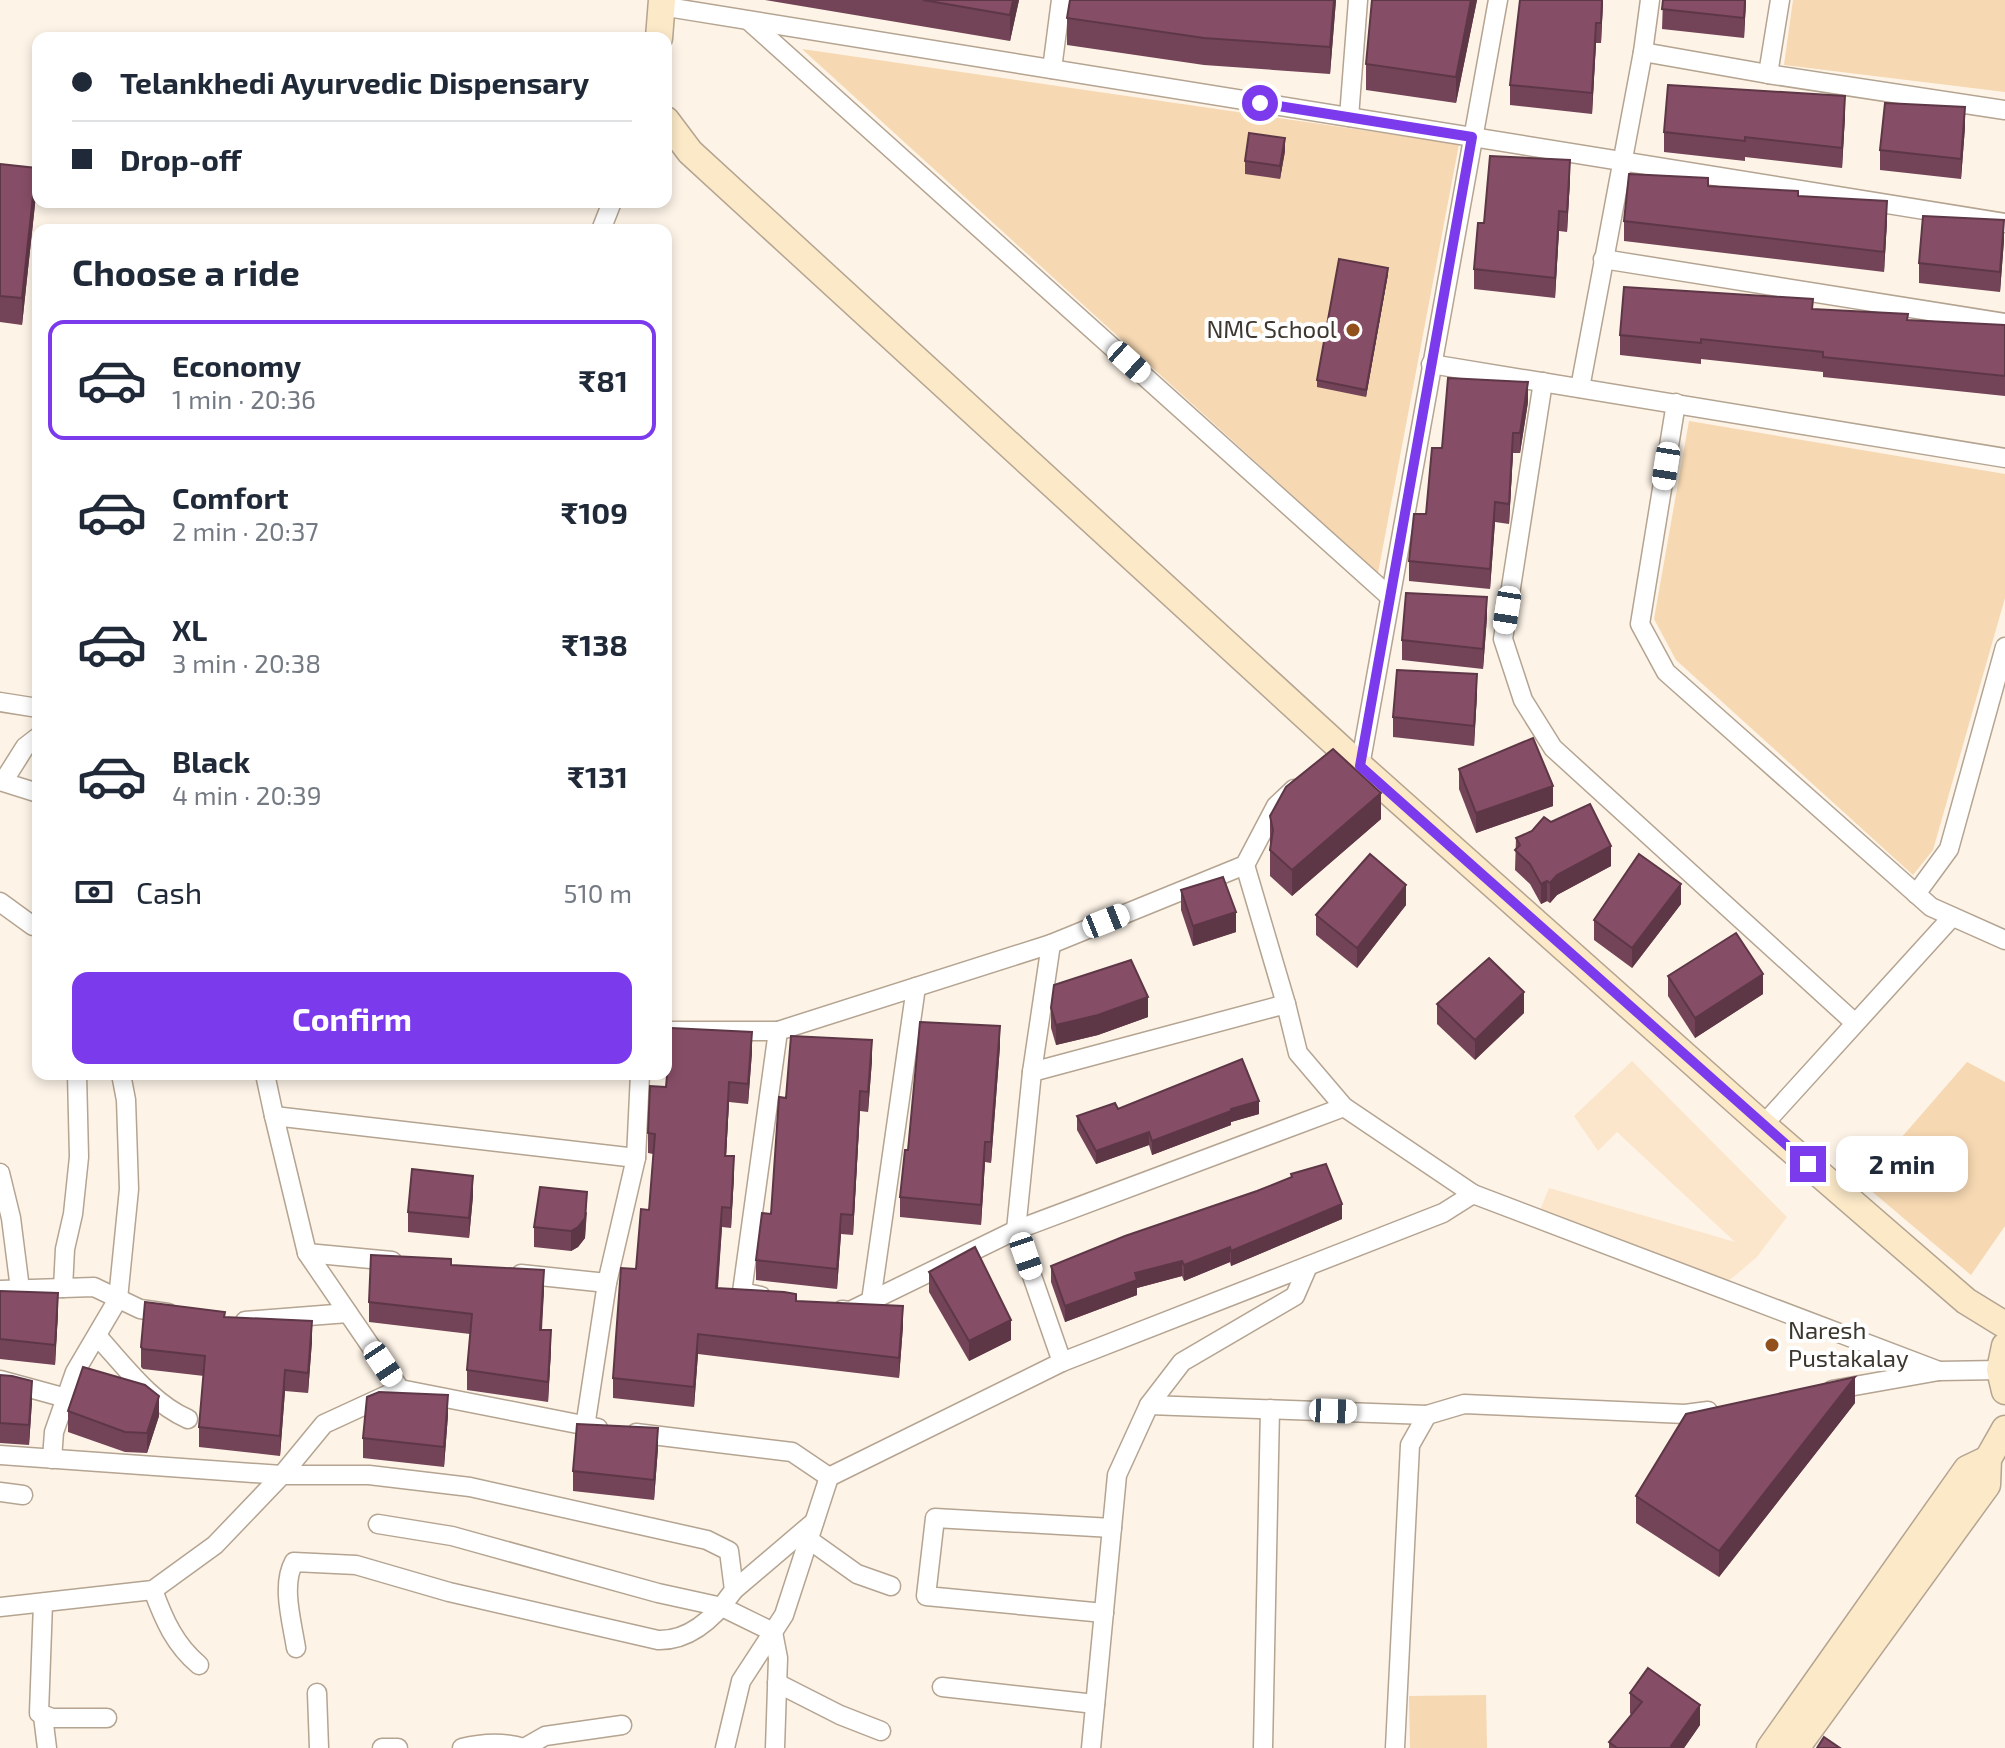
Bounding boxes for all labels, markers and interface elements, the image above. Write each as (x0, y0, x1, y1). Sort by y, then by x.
text: Telankhedi Ayurvedic Dispensary (120, 64, 589, 100)
route start (1242, 85, 1278, 121)
text: Drop-off (120, 141, 242, 177)
text: Choose a ride (72, 250, 300, 293)
place label: NMC School (1206, 314, 1337, 343)
marker: NMC School (1344, 321, 1362, 339)
car (1103, 337, 1155, 387)
icon: car (76, 344, 148, 416)
text: Economy (172, 347, 301, 383)
text: ₹81 (579, 362, 628, 398)
text: 1 min · 20:36 (172, 383, 316, 414)
car (1650, 440, 1682, 492)
icon: car (76, 476, 148, 548)
text: Comfort (172, 479, 289, 515)
text: ₹109 (561, 494, 628, 530)
text: 2 min · 20:37 (172, 515, 319, 546)
car (1491, 584, 1523, 636)
icon: car (76, 608, 148, 680)
text: XL (172, 611, 207, 647)
text: ₹138 (562, 626, 628, 662)
text: 3 min · 20:38 (172, 647, 321, 678)
icon: car (76, 740, 148, 812)
text: Black (172, 743, 250, 779)
text: ₹131 (567, 758, 628, 794)
text: 4 min · 20:39 (172, 779, 322, 810)
icon: cash (72, 870, 116, 914)
text: Cash (136, 874, 202, 910)
text: 510 m (563, 877, 632, 908)
car (1079, 901, 1133, 941)
button: Confirm (72, 972, 632, 1064)
callout: 2 min (1836, 1136, 1968, 1192)
route end (1790, 1146, 1826, 1182)
text: 2 min (1869, 1148, 1935, 1179)
car (1007, 1229, 1045, 1283)
place label: Naresh Pustakalay (1788, 1315, 1909, 1372)
marker: Naresh Pustakalay (1763, 1336, 1781, 1354)
car (360, 1337, 406, 1391)
car (1309, 1398, 1357, 1424)

